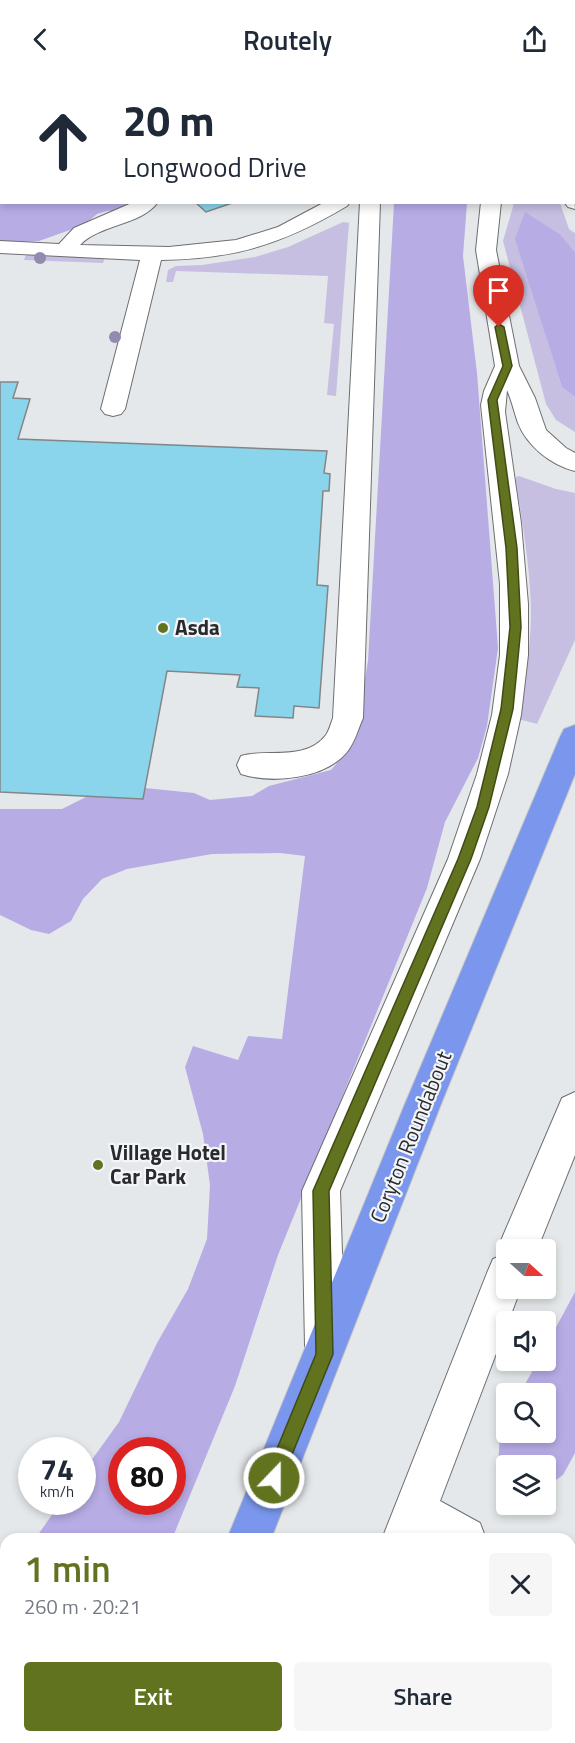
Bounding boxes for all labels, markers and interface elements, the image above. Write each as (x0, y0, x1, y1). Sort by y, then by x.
text: Routely (243, 19, 332, 60)
icon: back (24, 23, 57, 56)
icon: share (518, 23, 551, 56)
text: 20 m (123, 88, 215, 152)
icon: ahead (24, 102, 102, 180)
text: Longwood Drive (123, 146, 307, 187)
pin (473, 265, 524, 327)
icon: arrive (482, 274, 515, 307)
place label: Asda (175, 611, 220, 643)
marker: Asda (156, 621, 170, 635)
street label: Coryton Roundabout (361, 1045, 459, 1227)
place label: Village Hotel Car Park (110, 1136, 226, 1192)
marker: Village Hotel Car Park (91, 1158, 105, 1172)
north arrow (496, 1239, 556, 1299)
map controls (496, 1239, 556, 1515)
button: sound (496, 1311, 556, 1371)
button: search (496, 1383, 556, 1443)
speed limit sign: 80 (108, 1437, 186, 1515)
text: 74 (40, 1446, 74, 1492)
position arrow (242, 1446, 306, 1510)
button: layers (496, 1455, 556, 1515)
text: km/h (40, 1480, 74, 1503)
text: 1 min (24, 1541, 111, 1596)
button: close (489, 1553, 552, 1616)
text: 260 m · 20:21 (24, 1591, 141, 1622)
button: Exit (24, 1662, 282, 1731)
button: Share (294, 1662, 552, 1731)

